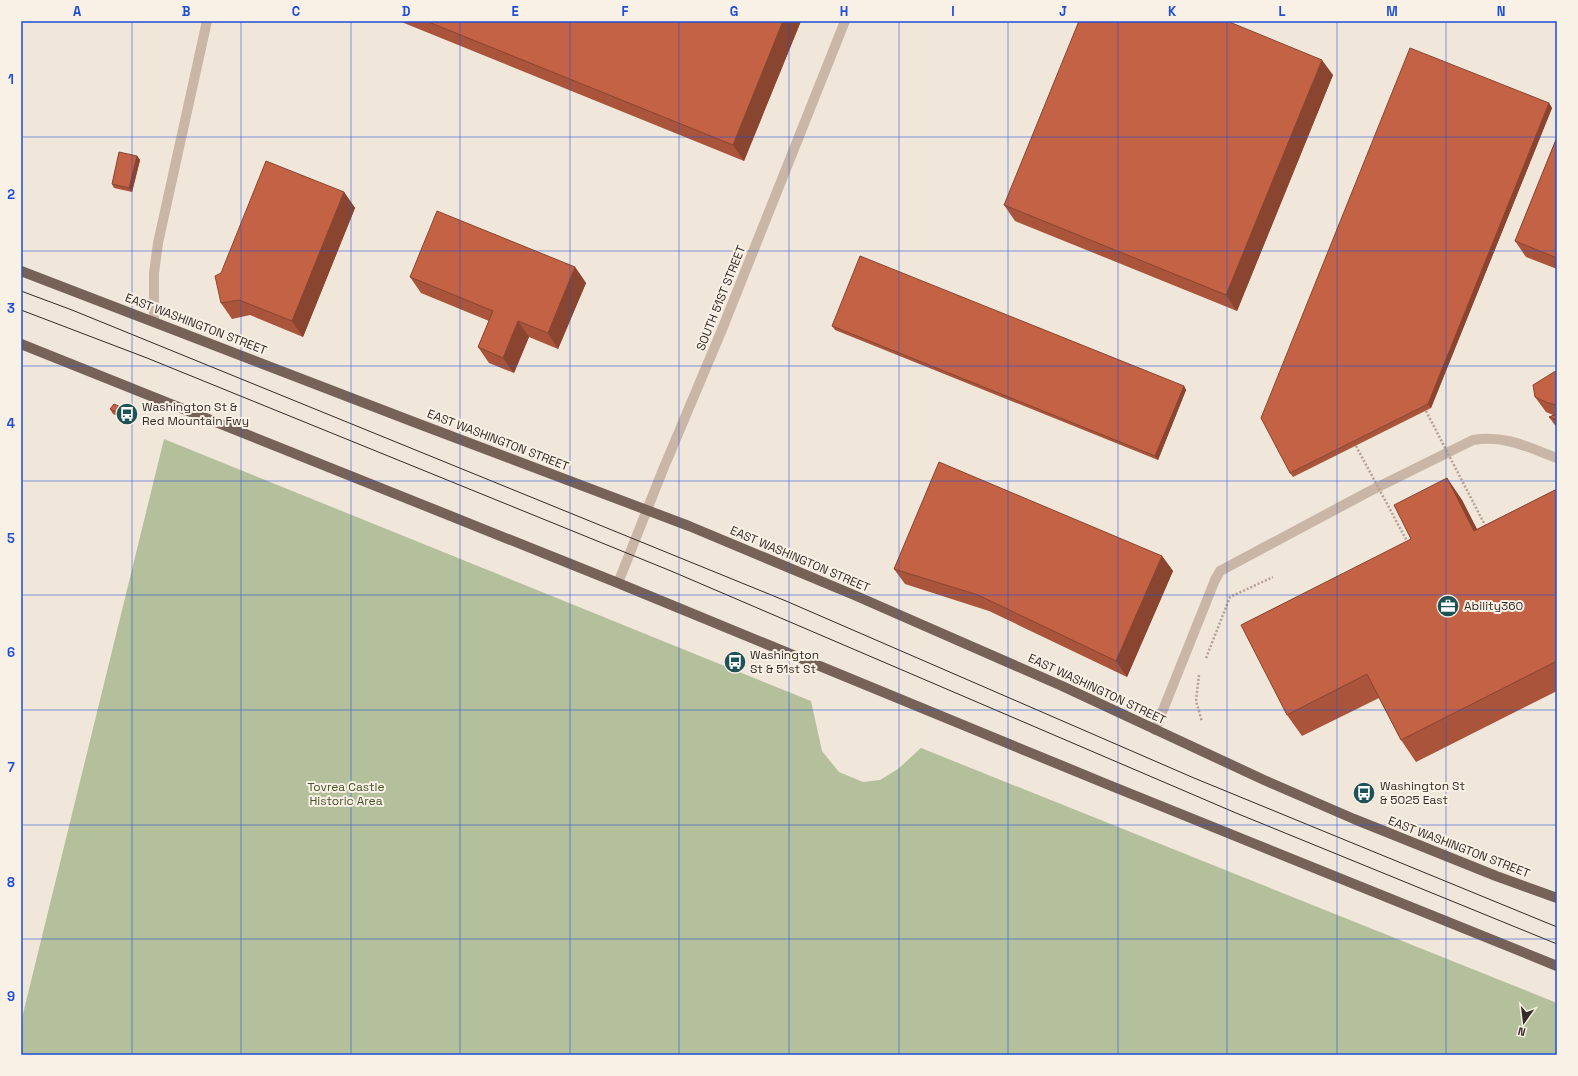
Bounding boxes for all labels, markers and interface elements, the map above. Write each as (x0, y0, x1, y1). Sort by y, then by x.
text: A (73, 3, 82, 20)
text: B (182, 3, 191, 20)
text: C (292, 3, 300, 20)
text: D (402, 3, 411, 20)
text: E (511, 3, 519, 20)
text: F (622, 3, 629, 20)
text: G (730, 3, 738, 20)
text: H (840, 3, 848, 20)
text: I (951, 3, 955, 20)
text: J (1059, 3, 1067, 20)
text: K (1168, 3, 1177, 20)
text: L (1278, 3, 1286, 20)
text: M (1386, 3, 1398, 20)
text: N (1497, 3, 1505, 20)
text: 1 (8, 71, 14, 88)
text: 2 (7, 186, 15, 203)
street label: SOUTH 51ST STREET (693, 243, 749, 353)
street label: EAST WASHINGTON STREET (123, 290, 269, 358)
text: 3 (7, 300, 15, 317)
place label: Washington St & Red Mountain Fwy (142, 399, 249, 429)
bus stop icon: Washington St & Red Mountain Fwy (114, 401, 140, 427)
street label: EAST WASHINGTON STREET (425, 406, 571, 474)
text: 4 (7, 415, 15, 432)
street label: EAST WASHINGTON STREET (728, 522, 872, 596)
text: 5 (7, 530, 15, 547)
office icon: Ability360 (1435, 593, 1461, 619)
place label: Ability360 (1464, 598, 1523, 614)
text: 6 (7, 644, 15, 661)
place label: Washington St & 51st St (750, 647, 819, 677)
bus stop icon: Washington St & 51st St (722, 649, 748, 675)
street label: EAST WASHINGTON STREET (1025, 650, 1169, 728)
text: 7 (7, 759, 15, 776)
place label: Washington St & 5025 East (1380, 778, 1465, 808)
park label: Tovrea Castle Historic Area (307, 779, 385, 809)
bus stop icon: Washington St & 5025 East (1351, 780, 1377, 806)
street label: EAST WASHINGTON STREET (1386, 813, 1532, 881)
text: 8 (7, 874, 15, 891)
text: 9 (7, 988, 15, 1005)
north arrow (1504, 1002, 1544, 1042)
text: N (1516, 1024, 1527, 1039)

